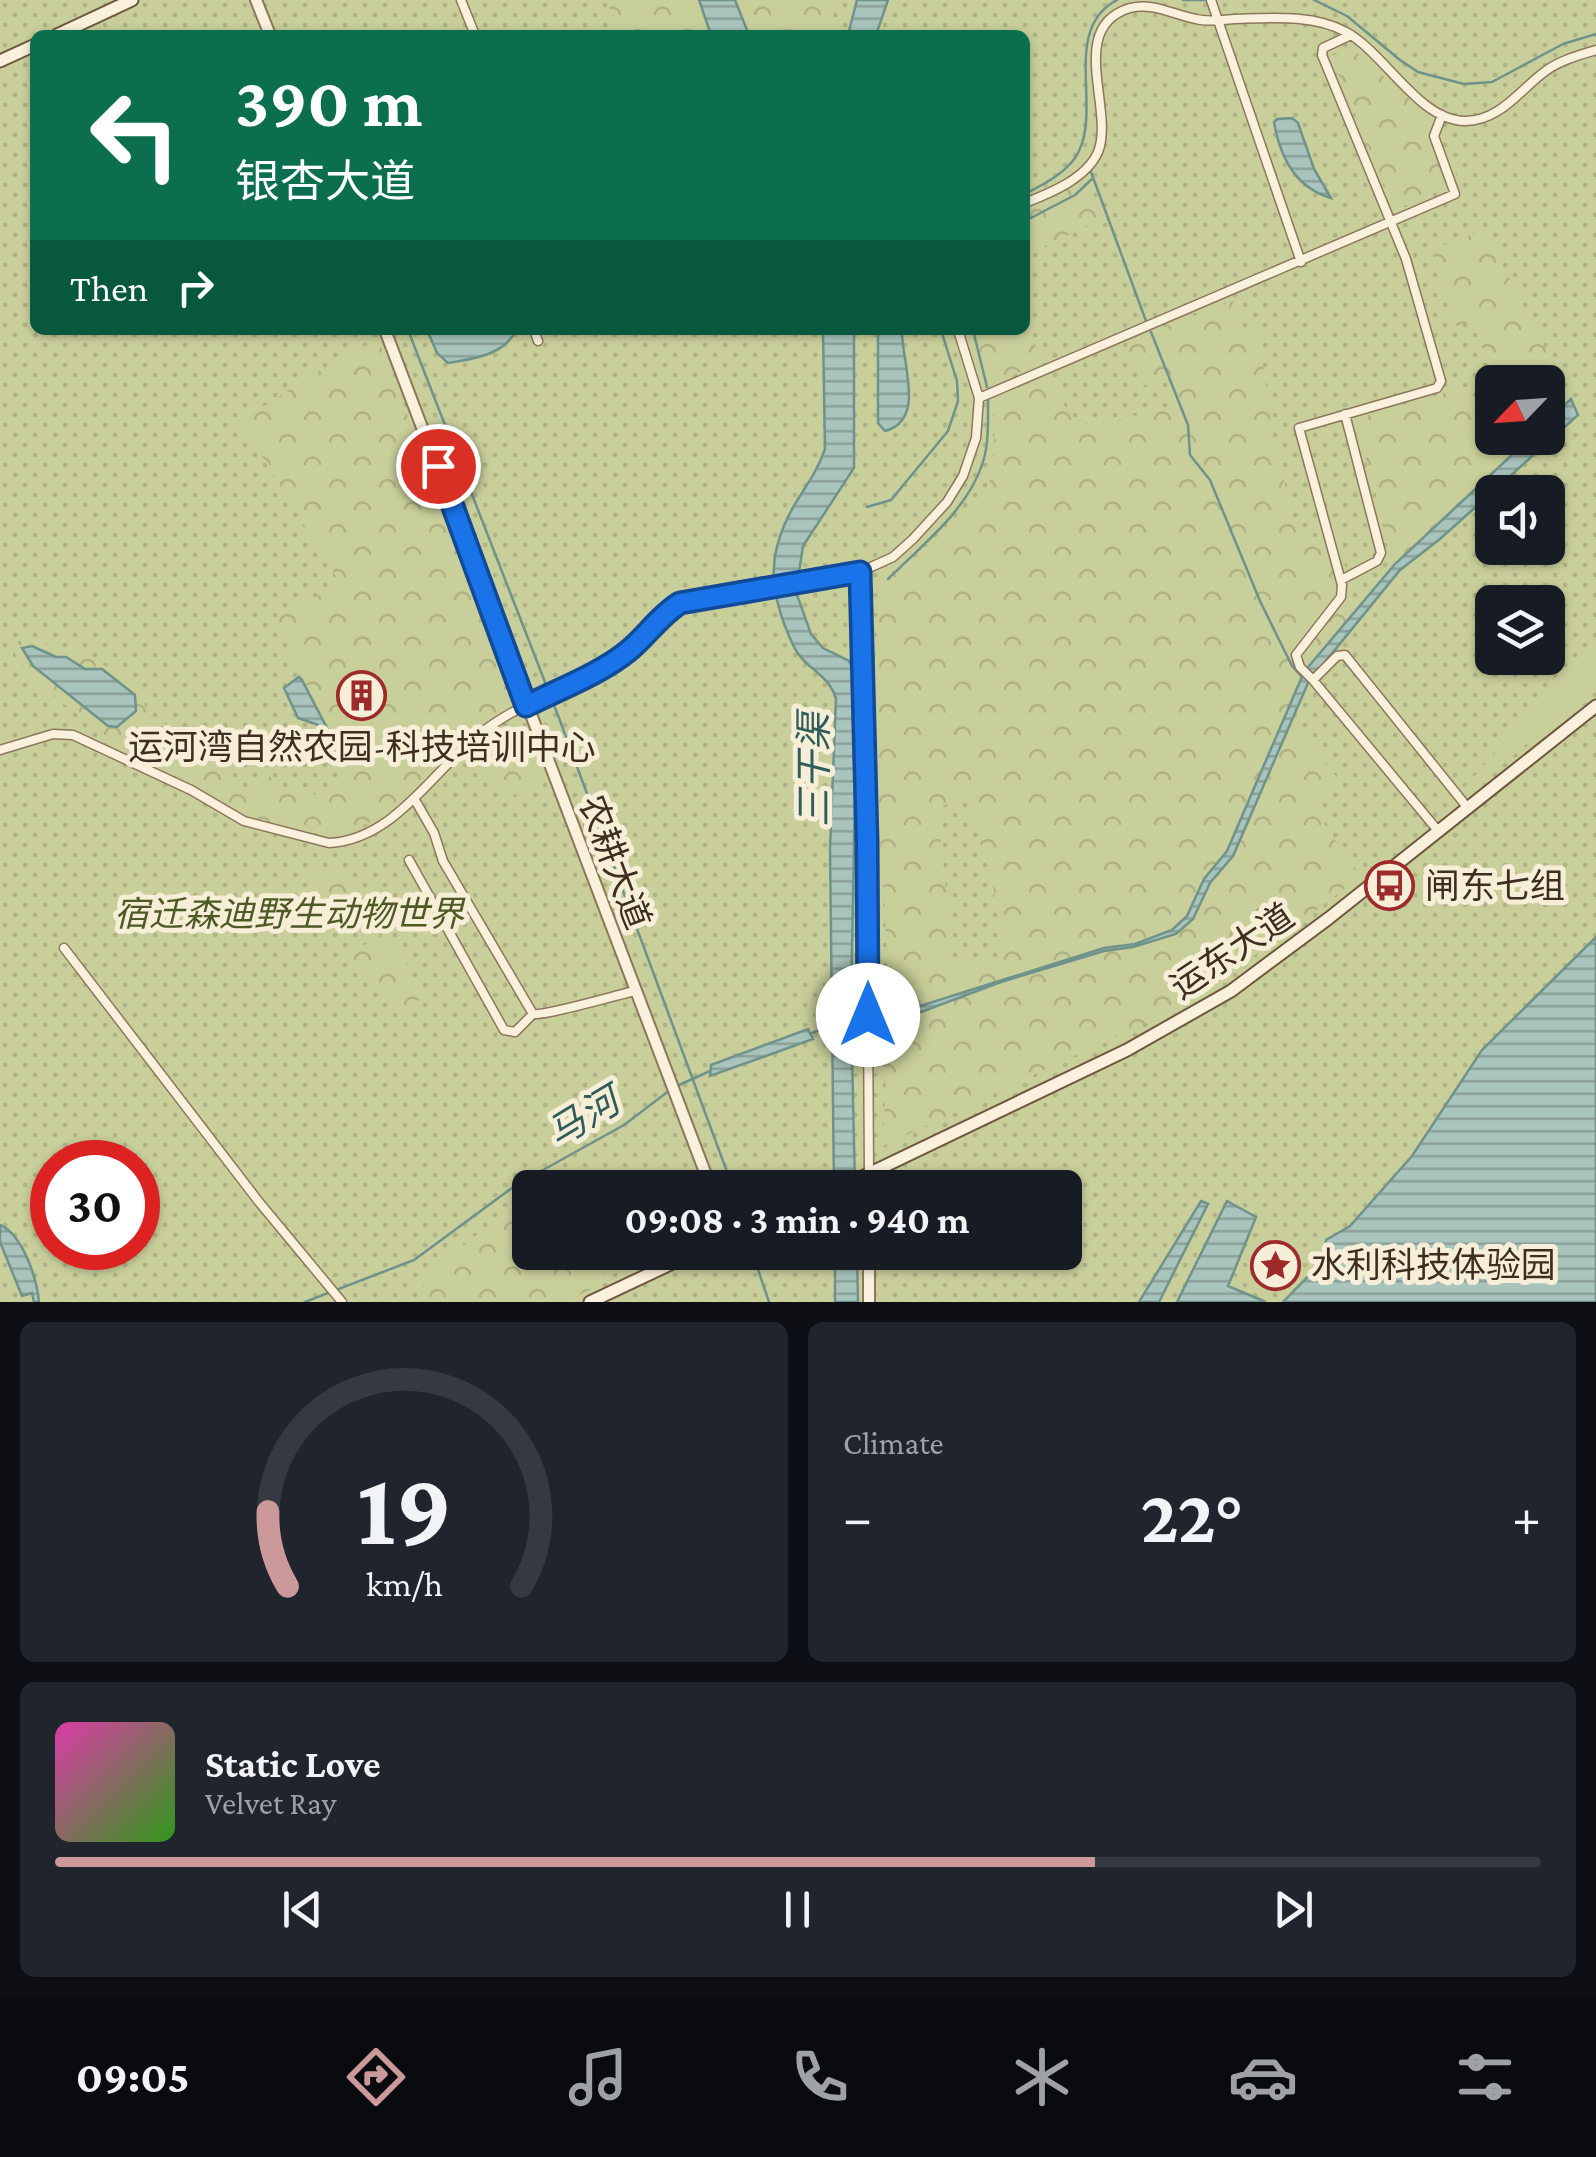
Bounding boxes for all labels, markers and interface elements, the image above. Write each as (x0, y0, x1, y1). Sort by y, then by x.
text: 390 m (235, 63, 423, 141)
icon: left (70, 70, 200, 200)
text: 银杏大道 (235, 157, 415, 207)
icon: right (168, 260, 223, 315)
text: Then (70, 267, 148, 309)
north arrow (1475, 365, 1565, 455)
map controls (1475, 365, 1565, 675)
pin (396, 424, 481, 509)
icon: arrive (411, 439, 466, 494)
button: sound (1475, 475, 1565, 565)
button: layers (1475, 585, 1565, 675)
building icon: 运河湾自然农园-科技培训中心 (336, 669, 388, 721)
water label: 三干渠 (793, 708, 835, 827)
place label: 运河湾自然农园-科技培训中心 (128, 728, 596, 767)
street label: 农耕大道 (571, 790, 658, 935)
bus stop icon: 闸东七组 (1364, 860, 1416, 912)
place label: 闸东七组 (1425, 867, 1565, 906)
park label: 宿迁森迪野生动物世界 (114, 895, 466, 934)
street label: 运东大道 (1163, 896, 1301, 1007)
position arrow (816, 963, 920, 1067)
water label: 马河 (540, 1076, 632, 1155)
speed limit sign: 30 (30, 1140, 160, 1270)
text: 09:08 · 3 min · 940 m (625, 1199, 969, 1241)
place icon: 水利科技体验园 (1250, 1239, 1302, 1291)
place label: 水利科技体验园 (1311, 1246, 1556, 1285)
text: Climate (843, 1425, 944, 1461)
text: 19 (356, 1451, 452, 1566)
text: 22° (1140, 1475, 1244, 1558)
text: − (843, 1487, 872, 1548)
text: + (1512, 1487, 1541, 1548)
text: km/h (365, 1564, 443, 1604)
text: Static Love (205, 1743, 381, 1785)
text: Velvet Ray (205, 1785, 336, 1821)
icon: previous (275, 1882, 330, 1937)
icon: pause (770, 1882, 825, 1937)
icon: next (1266, 1882, 1321, 1937)
icon: directions (341, 2042, 411, 2112)
icon: music (563, 2042, 633, 2112)
icon: phone (785, 2042, 855, 2112)
icon: climate (1007, 2042, 1077, 2112)
icon: car (1228, 2042, 1298, 2112)
icon: filters (1450, 2042, 1520, 2112)
text: 09:05 (76, 2052, 190, 2102)

